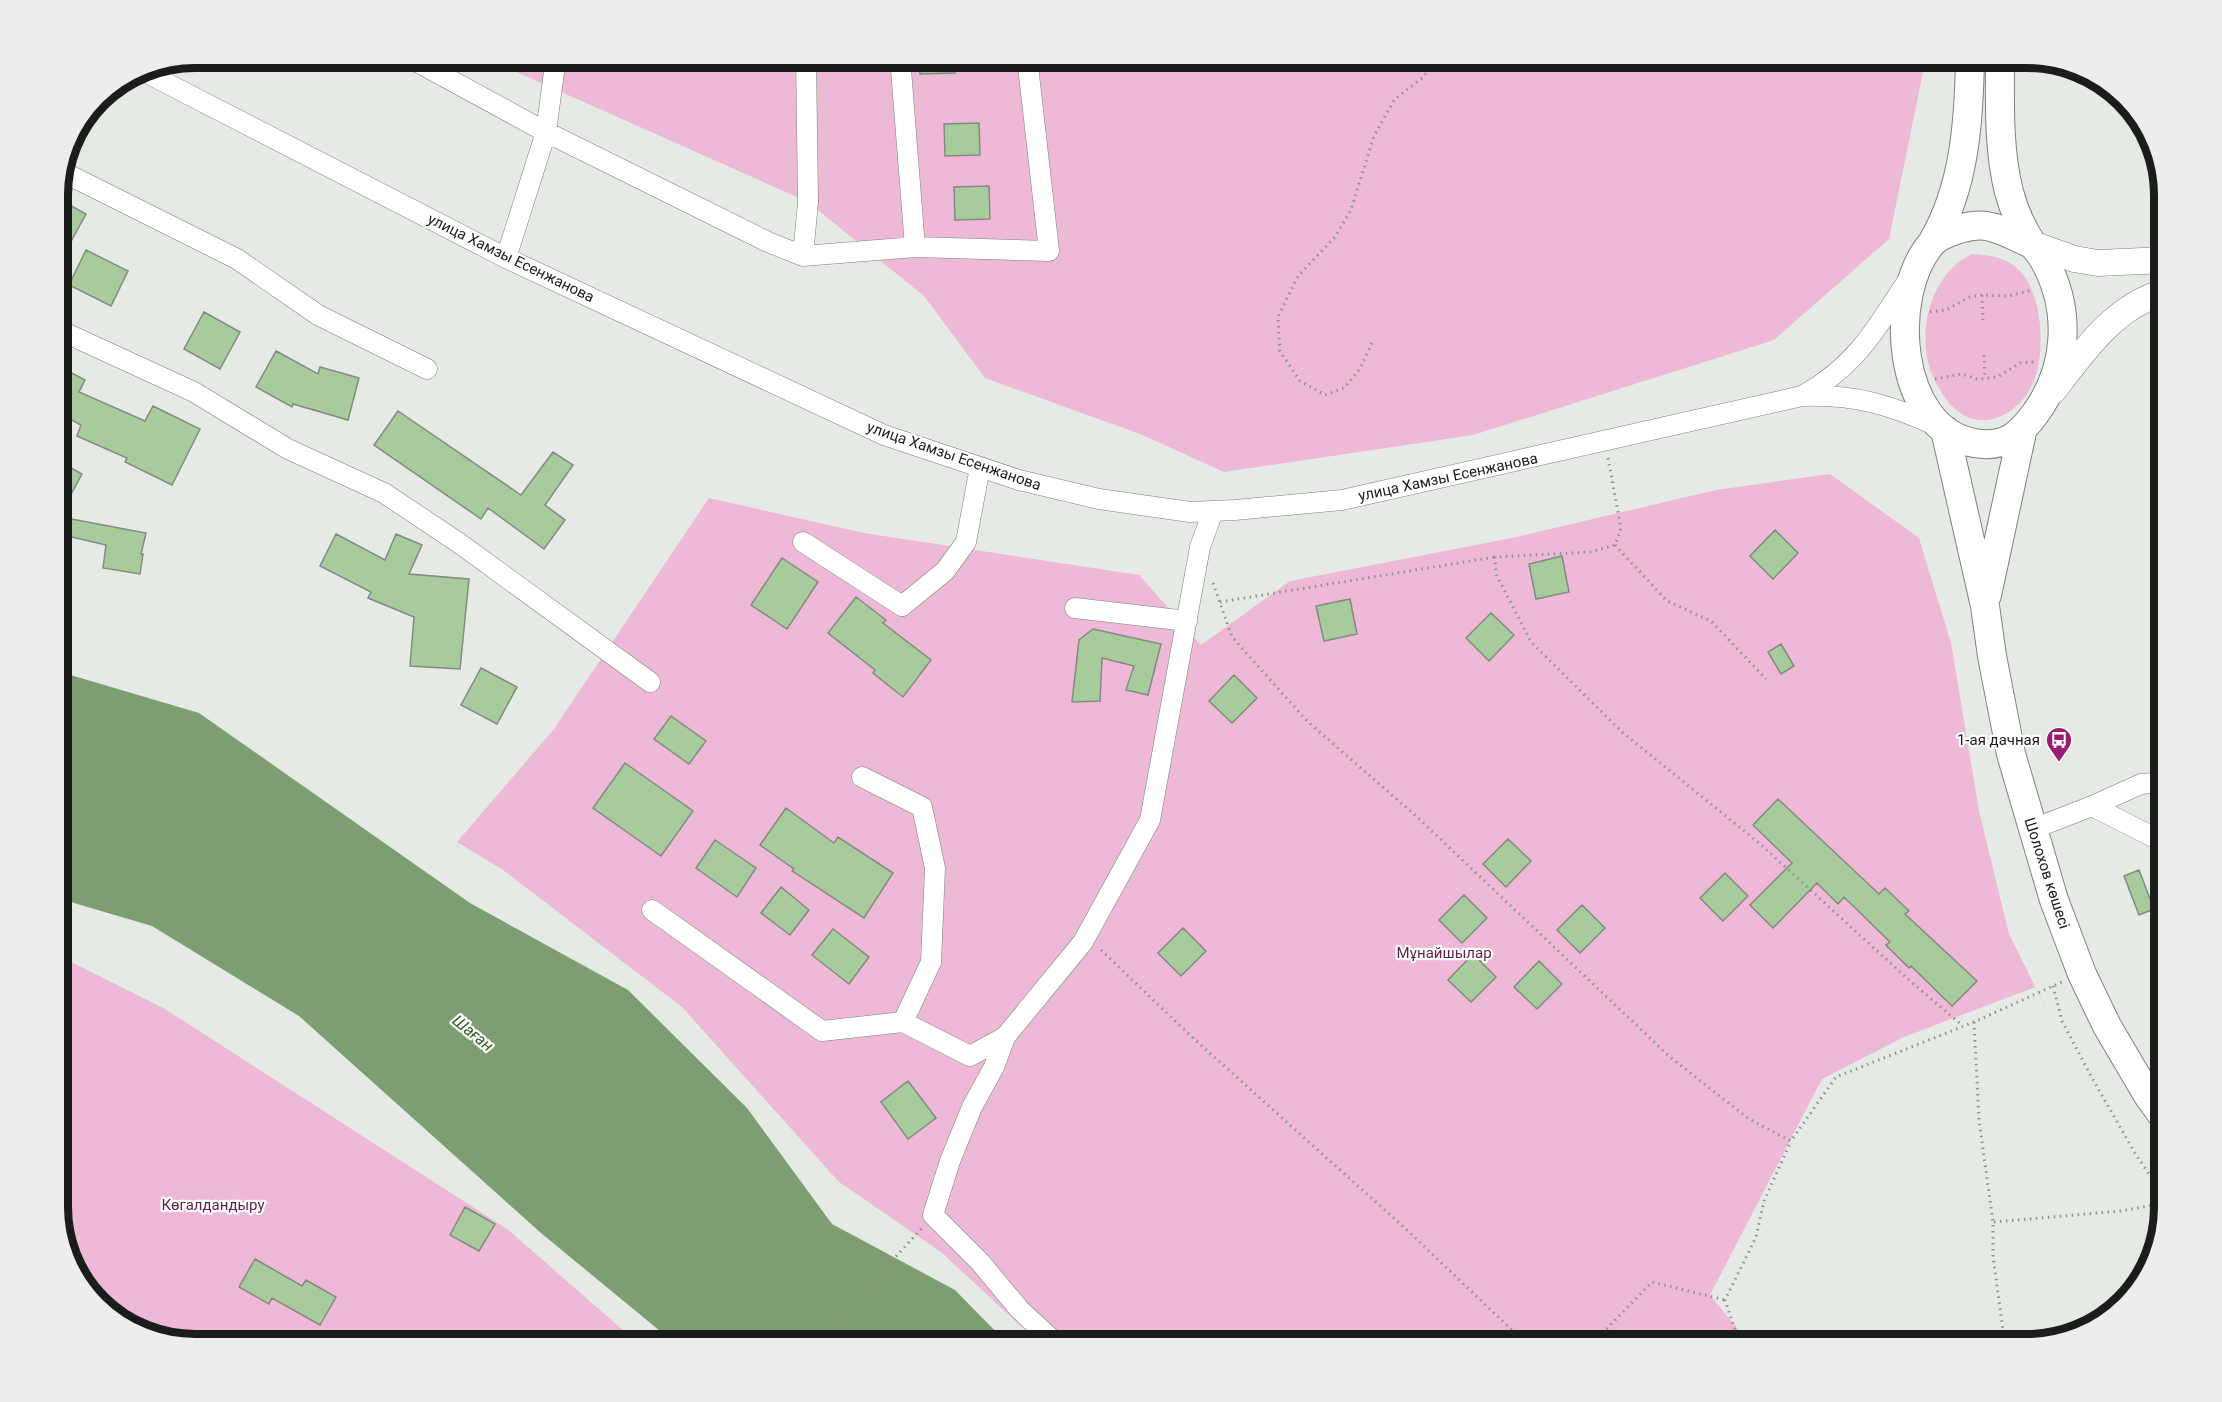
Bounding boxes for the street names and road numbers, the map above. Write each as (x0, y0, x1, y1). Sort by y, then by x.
street label: улица Хамзы Есенжанова (425, 210, 597, 306)
street label: улица Хамзы Есенжанова (865, 418, 1043, 494)
street label: улица Хамзы Есенжанова (1357, 449, 1539, 505)
street label: Шолохов көшесі (2021, 815, 2073, 931)

